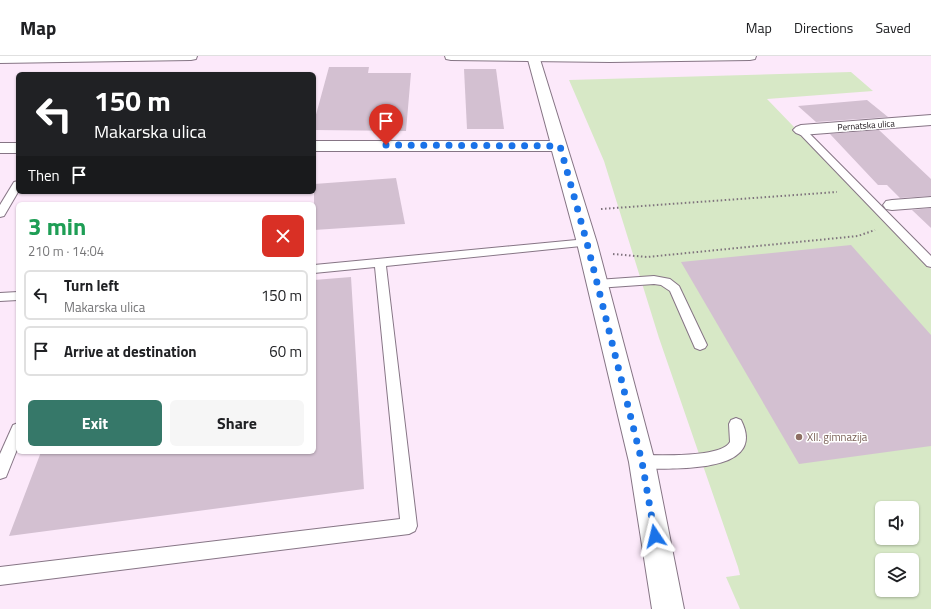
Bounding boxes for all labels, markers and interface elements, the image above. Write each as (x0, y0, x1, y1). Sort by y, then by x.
text: Map (20, 13, 56, 42)
text: Map (746, 17, 772, 38)
text: Directions (794, 17, 853, 38)
text: Saved (875, 17, 911, 38)
text: 150 m (94, 79, 171, 122)
icon: left (28, 88, 80, 140)
pin (369, 104, 403, 145)
icon: arrive (375, 110, 397, 132)
street label: Pernatska ulica (837, 116, 896, 133)
text: Makarska ulica (94, 118, 206, 145)
text: Then (28, 164, 60, 187)
icon: arrive (68, 164, 90, 186)
text: 3 min (28, 208, 86, 244)
button: close (262, 215, 304, 257)
text: 210 m · 14:04 (28, 241, 104, 261)
text: Turn left (64, 274, 119, 297)
icon: left (30, 284, 52, 306)
text: 150 m (261, 284, 302, 307)
text: Makarska ulica (64, 297, 145, 317)
icon: arrive (30, 340, 52, 362)
text: Arrive at destination (64, 340, 197, 363)
text: 60 m (269, 340, 302, 363)
button: Exit (28, 400, 162, 446)
button: Share (170, 400, 304, 446)
place label: XII. gimnazija (807, 429, 868, 445)
marker: XII. gimnazija (794, 432, 804, 442)
map controls (875, 501, 919, 597)
button: sound (875, 501, 919, 545)
position arrow (634, 515, 676, 557)
button: layers (875, 553, 919, 597)

